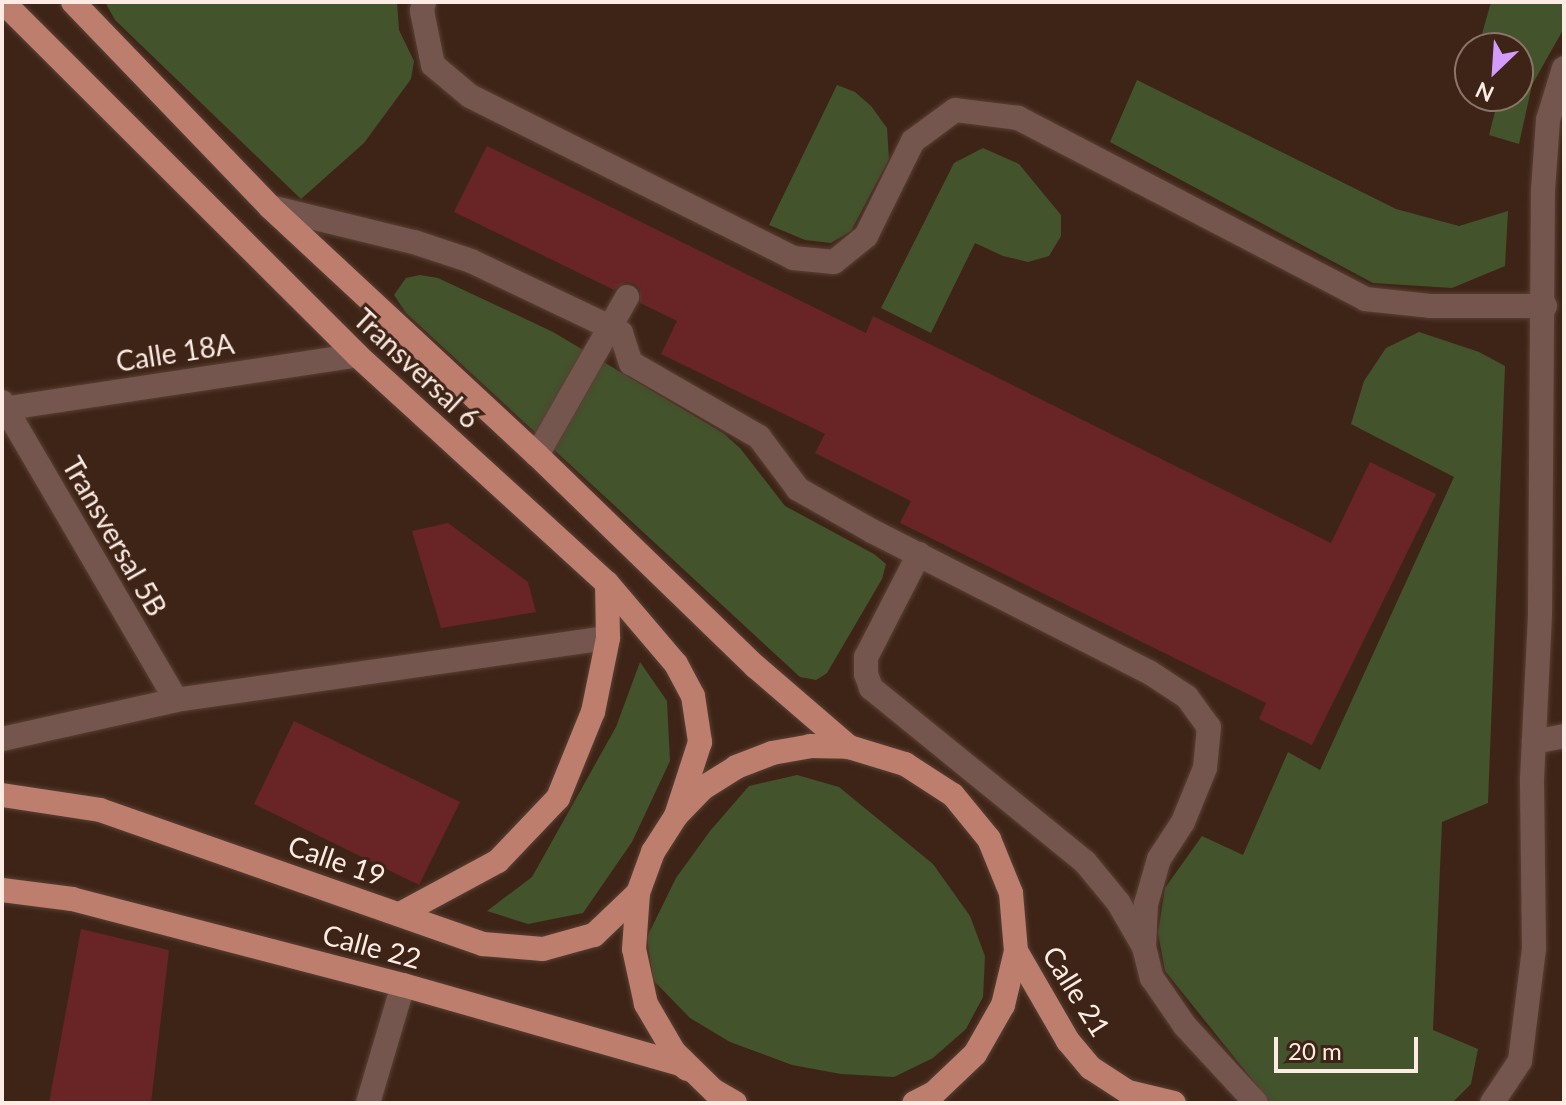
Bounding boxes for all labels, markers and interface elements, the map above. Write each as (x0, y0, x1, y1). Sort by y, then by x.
north arrow (1454, 32, 1534, 112)
text: N (1471, 77, 1498, 108)
street label: Transversal 6 (347, 301, 487, 435)
street label: Calle 18A (113, 326, 237, 378)
street label: Transversal 5B (56, 451, 174, 621)
street label: Calle 19 (284, 828, 390, 892)
street label: Calle 22 (319, 917, 425, 975)
street label: Calle 21 (1036, 940, 1118, 1042)
scale bar (1278, 1021, 1422, 1071)
text: 20 m (1288, 1036, 1342, 1065)

